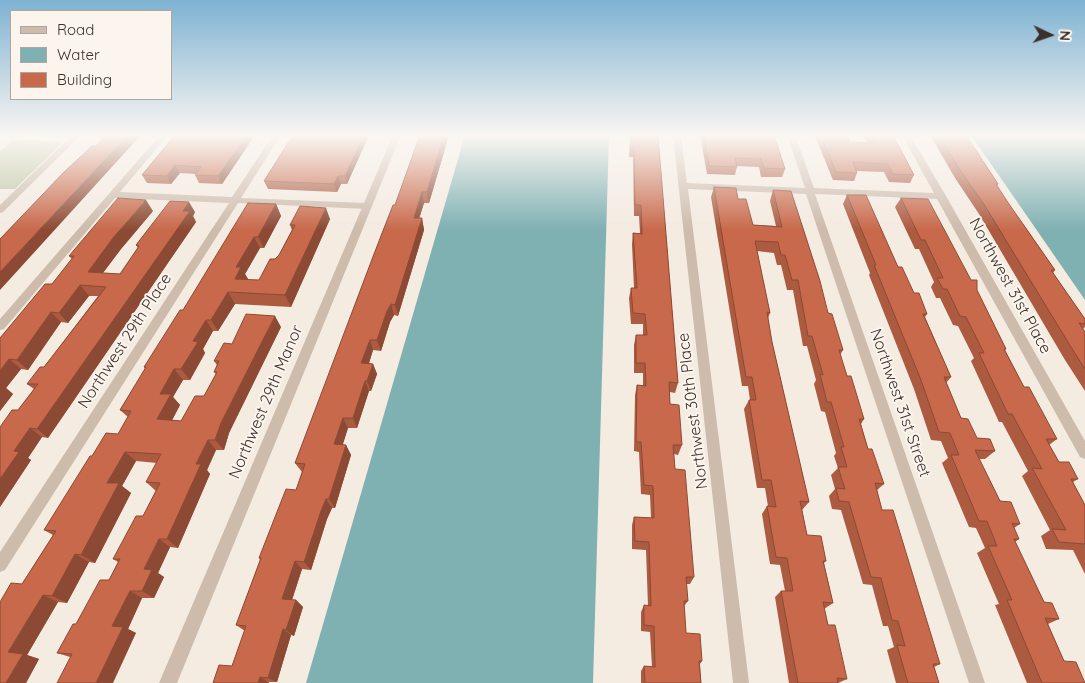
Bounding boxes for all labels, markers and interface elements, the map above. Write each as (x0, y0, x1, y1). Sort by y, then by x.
legend (10, 10, 172, 100)
north arrow (1025, 10, 1075, 60)
text: Road (57, 20, 94, 39)
text: N (1056, 30, 1074, 41)
text: Water (57, 45, 100, 64)
text: Building (57, 70, 112, 89)
street label: Northwest 31st Place (965, 215, 1055, 357)
street label: Northwest 29th Place (74, 270, 176, 412)
street label: Northwest 29th Manor (225, 322, 307, 482)
street label: Northwest 31st Street (866, 326, 934, 480)
street label: Northwest 30th Place (674, 332, 712, 490)

